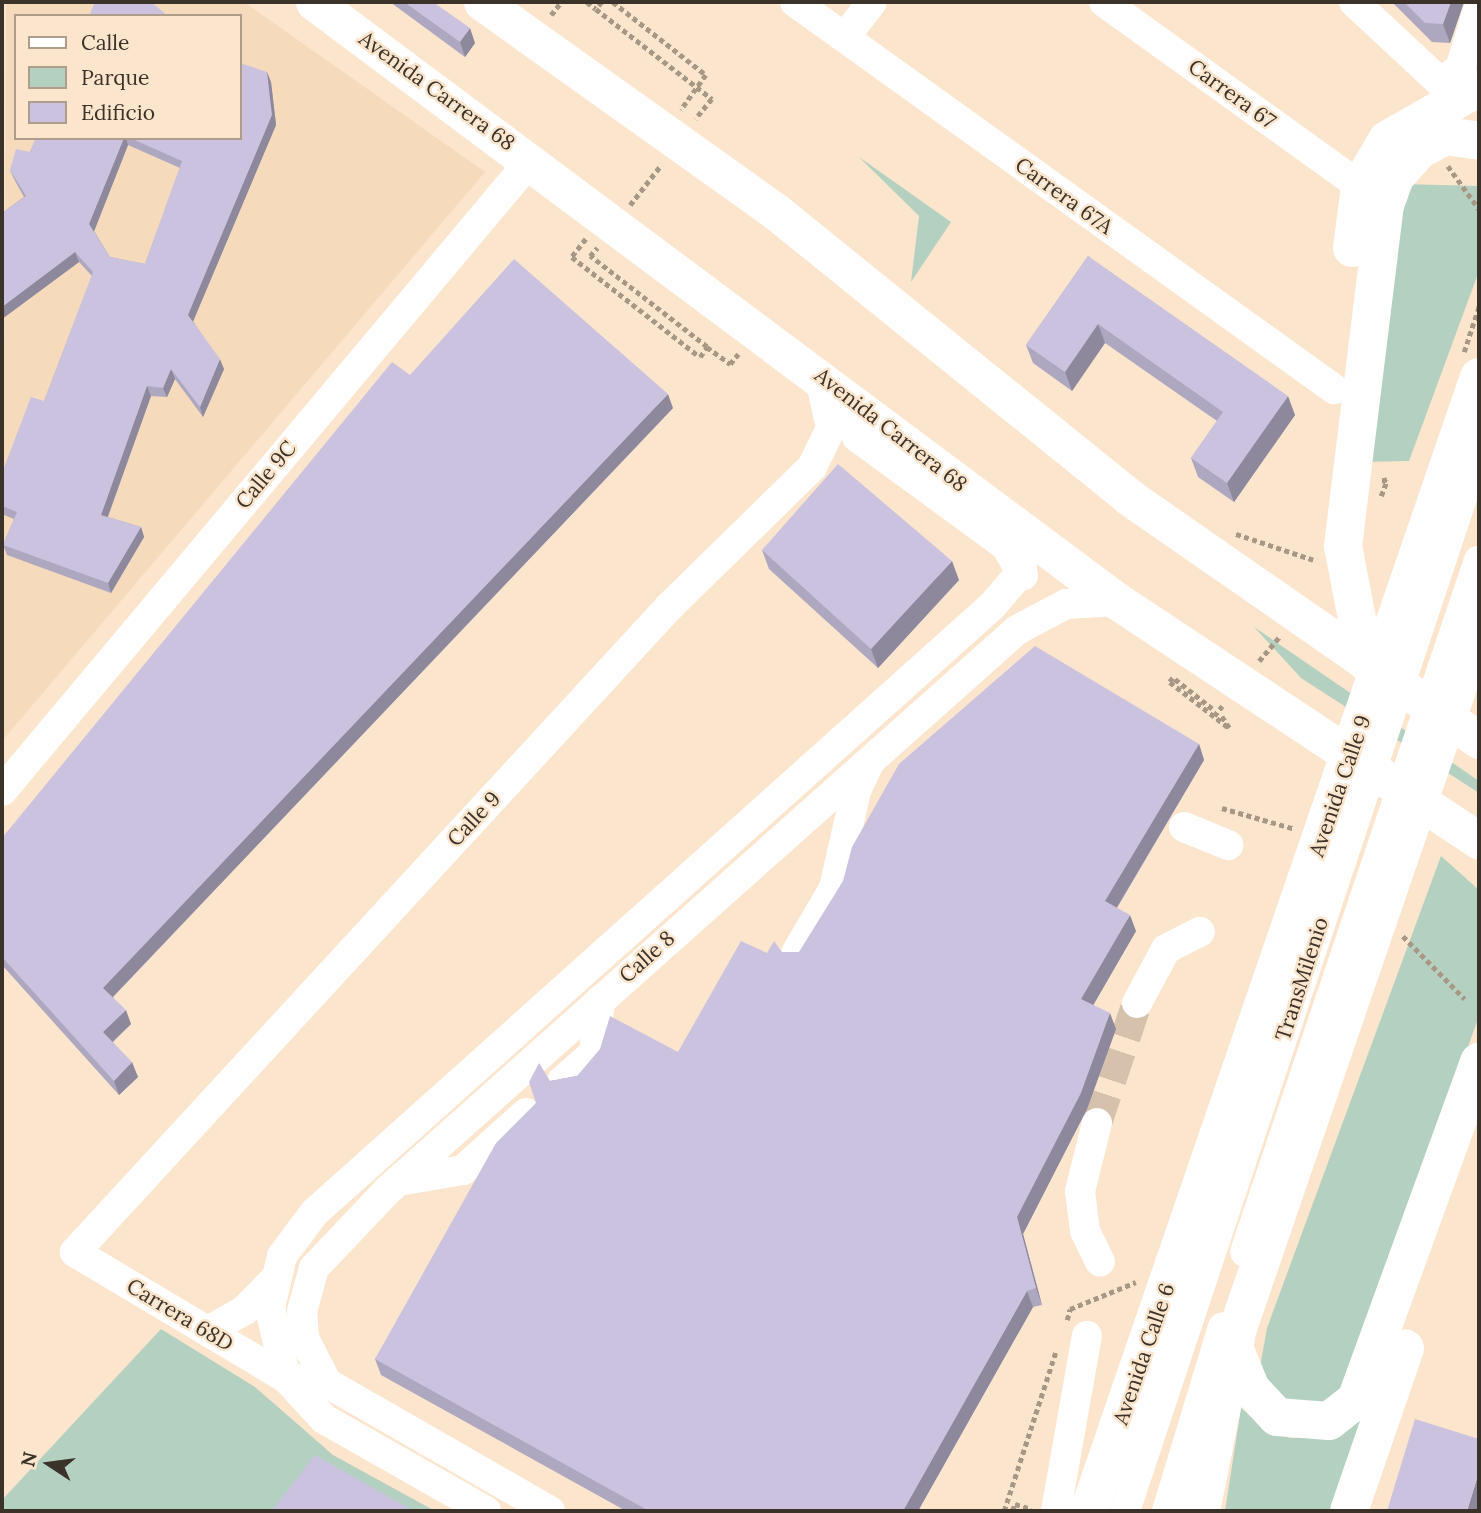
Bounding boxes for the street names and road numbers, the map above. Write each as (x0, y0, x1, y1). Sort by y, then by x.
street label: Avenida Carrera 68 (354, 26, 520, 156)
street label: Carrera 67 (1183, 54, 1281, 134)
street label: Carrera 67A (1010, 152, 1118, 240)
street label: Avenida Carrera 68 (810, 363, 972, 497)
street label: Calle 9C (230, 436, 302, 514)
street label: Avenida Calle 9 (1304, 712, 1376, 860)
street label: Calle 9 (442, 786, 506, 852)
street label: TransMilenio (1270, 914, 1334, 1044)
street label: Calle 8 (614, 926, 680, 988)
street label: Carrera 68D (122, 1273, 238, 1357)
street label: Avenida Calle 6 (1108, 1280, 1180, 1428)

